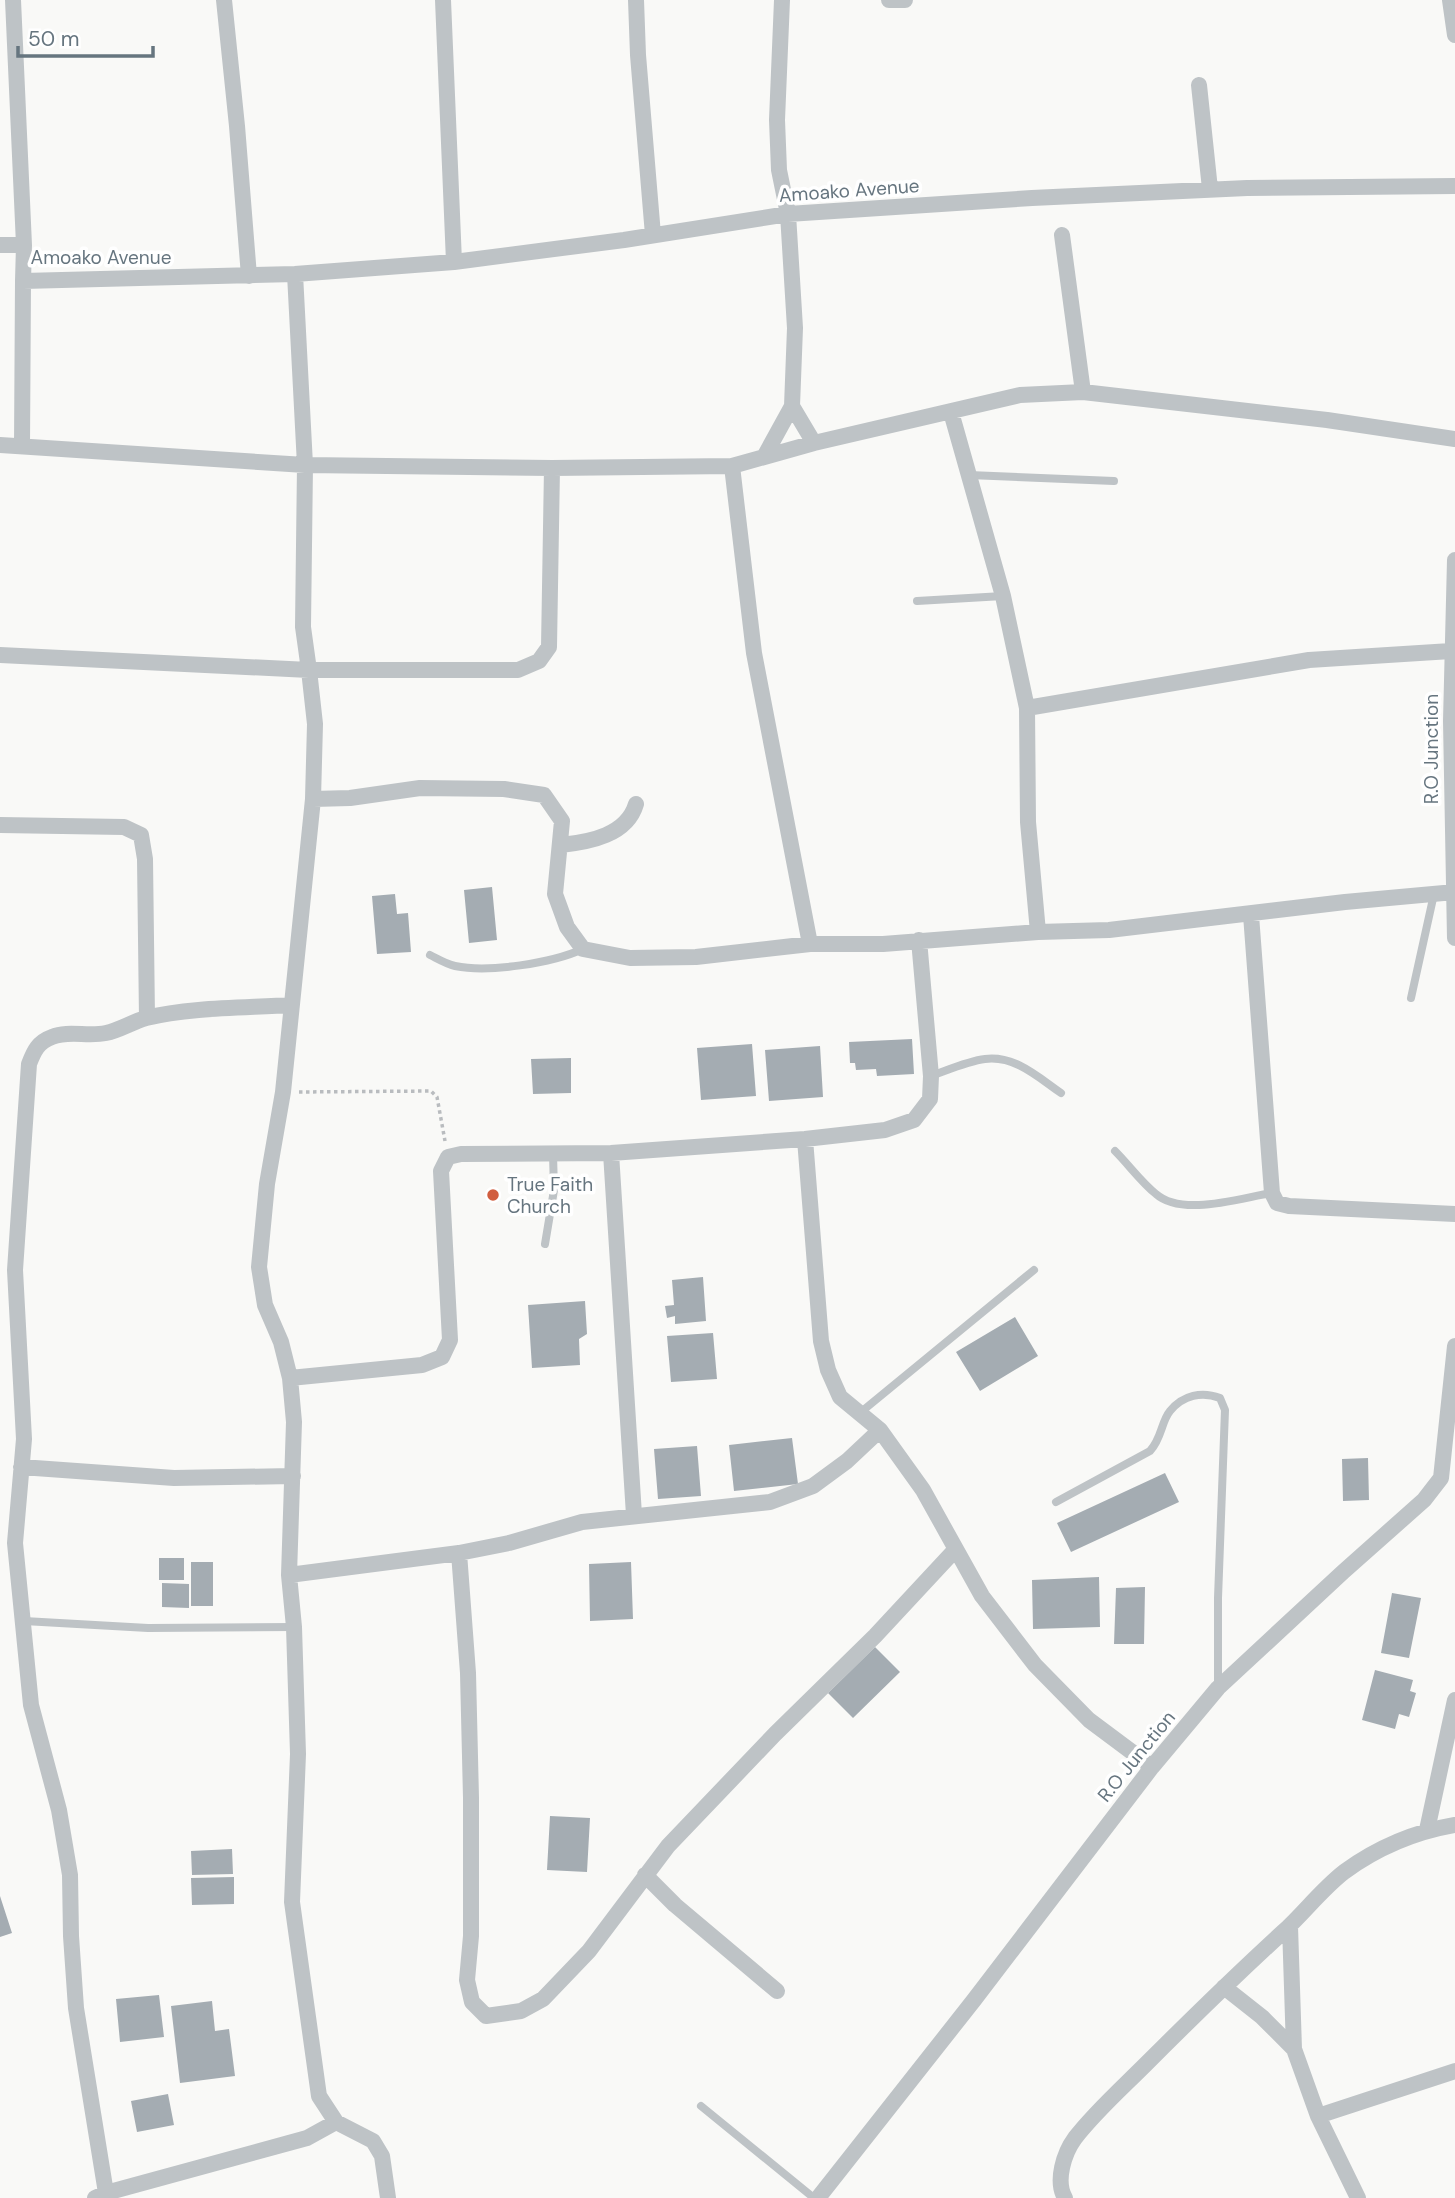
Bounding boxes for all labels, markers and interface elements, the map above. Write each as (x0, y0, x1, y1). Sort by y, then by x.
scale bar (18, 14, 152, 58)
text: 50 m (28, 25, 79, 53)
street label: Amoako Avenue (778, 173, 920, 208)
street label: Amoako Avenue (31, 245, 171, 270)
street label: R.O Junction (1419, 694, 1444, 804)
place label: True Faith Church (507, 1172, 593, 1219)
marker: True Faith Church (485, 1187, 501, 1203)
street label: R.O Junction (1092, 1706, 1181, 1807)

